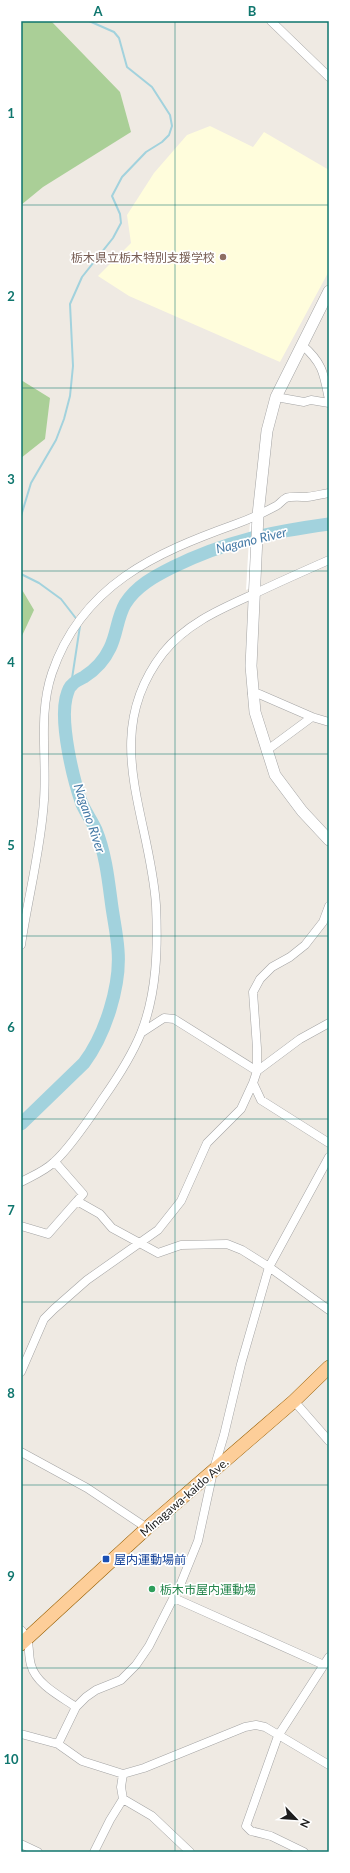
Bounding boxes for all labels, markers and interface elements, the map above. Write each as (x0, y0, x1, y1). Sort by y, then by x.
text: A (92, 3, 103, 19)
text: B (248, 3, 257, 19)
text: 1 (7, 105, 15, 121)
place label: 栃木県立栃木特別支援学校 (71, 250, 215, 265)
marker: 栃木県立栃木特別支援学校 (218, 252, 228, 262)
text: 2 (7, 288, 15, 304)
text: 3 (7, 471, 15, 487)
water label: Nagano River (214, 523, 289, 557)
text: 4 (7, 654, 15, 670)
water label: Nagano River (71, 781, 110, 855)
text: 5 (7, 837, 15, 853)
text: 6 (7, 1019, 15, 1035)
text: 7 (7, 1202, 15, 1218)
text: 8 (7, 1385, 15, 1401)
street label: Minagawa-kaido Ave. (137, 1454, 231, 1540)
place label: 屋内運動場前 (114, 1552, 186, 1567)
marker: 屋内運動場前 (101, 1554, 111, 1564)
text: 9 (7, 1568, 15, 1584)
place label: 栃木市屋内運動場 (160, 1582, 256, 1597)
marker: 栃木市屋内運動場 (147, 1584, 157, 1594)
text: 10 (3, 1751, 19, 1767)
north arrow (276, 1799, 316, 1839)
text: N (298, 1817, 313, 1830)

